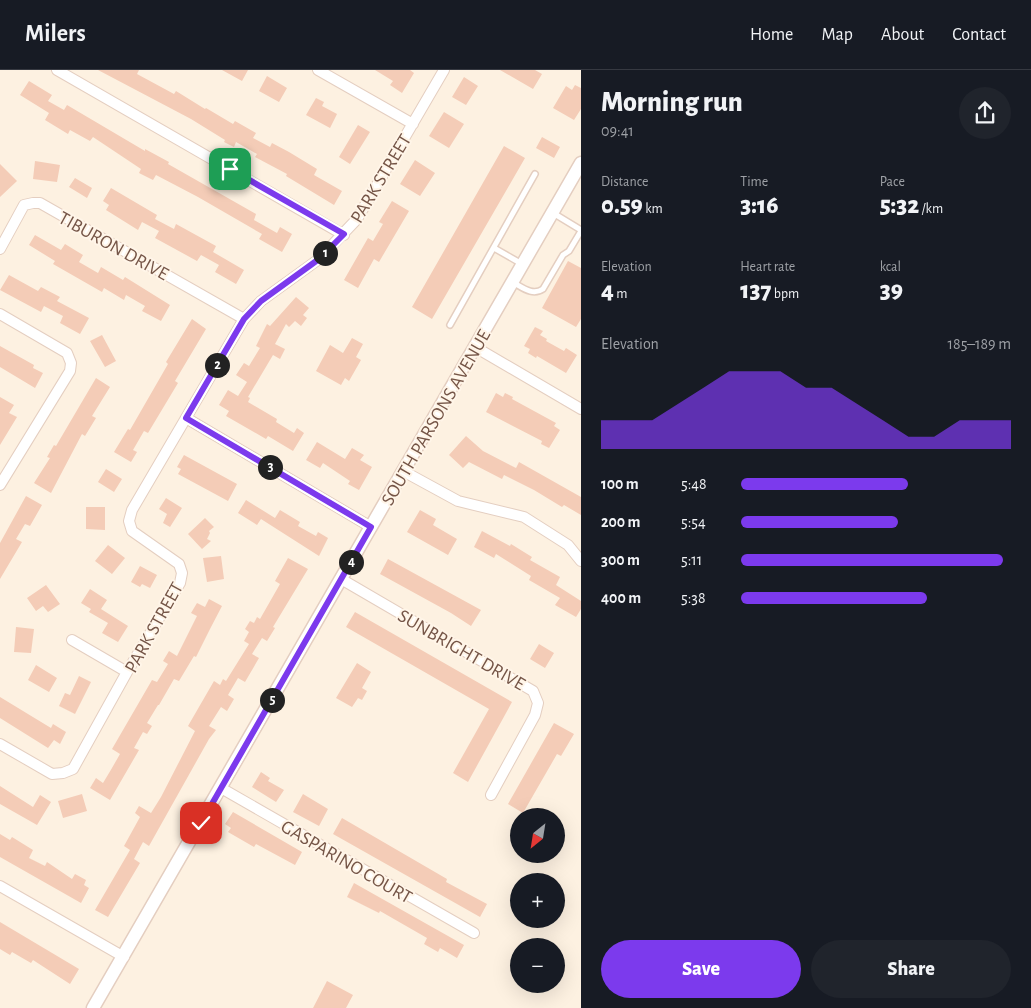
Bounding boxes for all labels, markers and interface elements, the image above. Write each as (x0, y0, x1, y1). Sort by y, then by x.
text: Milers (25, 22, 86, 46)
text: Home (750, 26, 793, 44)
text: Map (821, 26, 853, 44)
text: About (881, 26, 924, 44)
text: Contact (952, 26, 1006, 44)
button: share (959, 87, 1011, 139)
text: Morning run (601, 89, 743, 117)
text: 09:41 (601, 123, 634, 139)
street label: PARK STREET (347, 131, 415, 227)
pin (209, 148, 251, 190)
icon: arrive (216, 155, 244, 183)
text: Distance (601, 175, 648, 189)
text: Time (740, 175, 768, 189)
text: Pace (880, 175, 905, 189)
text: 0.59 (601, 193, 643, 218)
text: 3:16 (740, 193, 778, 218)
text: 5:32 (880, 193, 919, 218)
text: km (643, 202, 663, 216)
text: /km (919, 202, 943, 216)
street label: TIBURON DRIVE (55, 208, 171, 284)
pin: 1 (312, 240, 338, 266)
text: 1 (323, 246, 328, 260)
text: Elevation (601, 260, 652, 274)
text: Heart rate (740, 260, 795, 274)
text: kcal (880, 260, 901, 274)
text: 4 (601, 278, 614, 303)
text: 137 (740, 278, 772, 303)
text: 39 (880, 278, 903, 303)
text: m (614, 287, 627, 301)
text: bpm (772, 287, 799, 301)
street label: SOUTH PARSONS AVENUE (378, 327, 494, 509)
text: Elevation (601, 336, 659, 352)
text: 185–189 m (948, 336, 1011, 352)
pin: 2 (204, 352, 230, 378)
text: 2 (214, 358, 221, 372)
pin: 3 (258, 454, 282, 480)
text: 3 (267, 460, 274, 474)
text: 100 m (601, 476, 639, 492)
text: 5:48 (681, 476, 707, 492)
text: 200 m (601, 514, 641, 530)
text: 5:54 (681, 514, 706, 530)
pin: 4 (338, 550, 364, 574)
text: 300 m (601, 552, 640, 568)
text: 5:11 (681, 552, 702, 568)
text: 4 (348, 555, 355, 569)
street label: PARK STREET (122, 579, 187, 676)
text: 400 m (601, 590, 641, 606)
text: 5:38 (681, 590, 706, 606)
street label: SUNBRIGHT DRIVE (394, 606, 528, 694)
pin: 5 (260, 688, 284, 712)
text: 5 (269, 693, 276, 707)
pin (180, 802, 222, 844)
north arrow (510, 808, 565, 862)
map controls (510, 808, 565, 993)
icon: check (187, 809, 215, 837)
street label: GASPARINO COURT (278, 817, 415, 907)
button: + (510, 873, 565, 928)
button: − (510, 938, 565, 993)
button: Save (601, 940, 801, 998)
button: Share (811, 940, 1011, 998)

